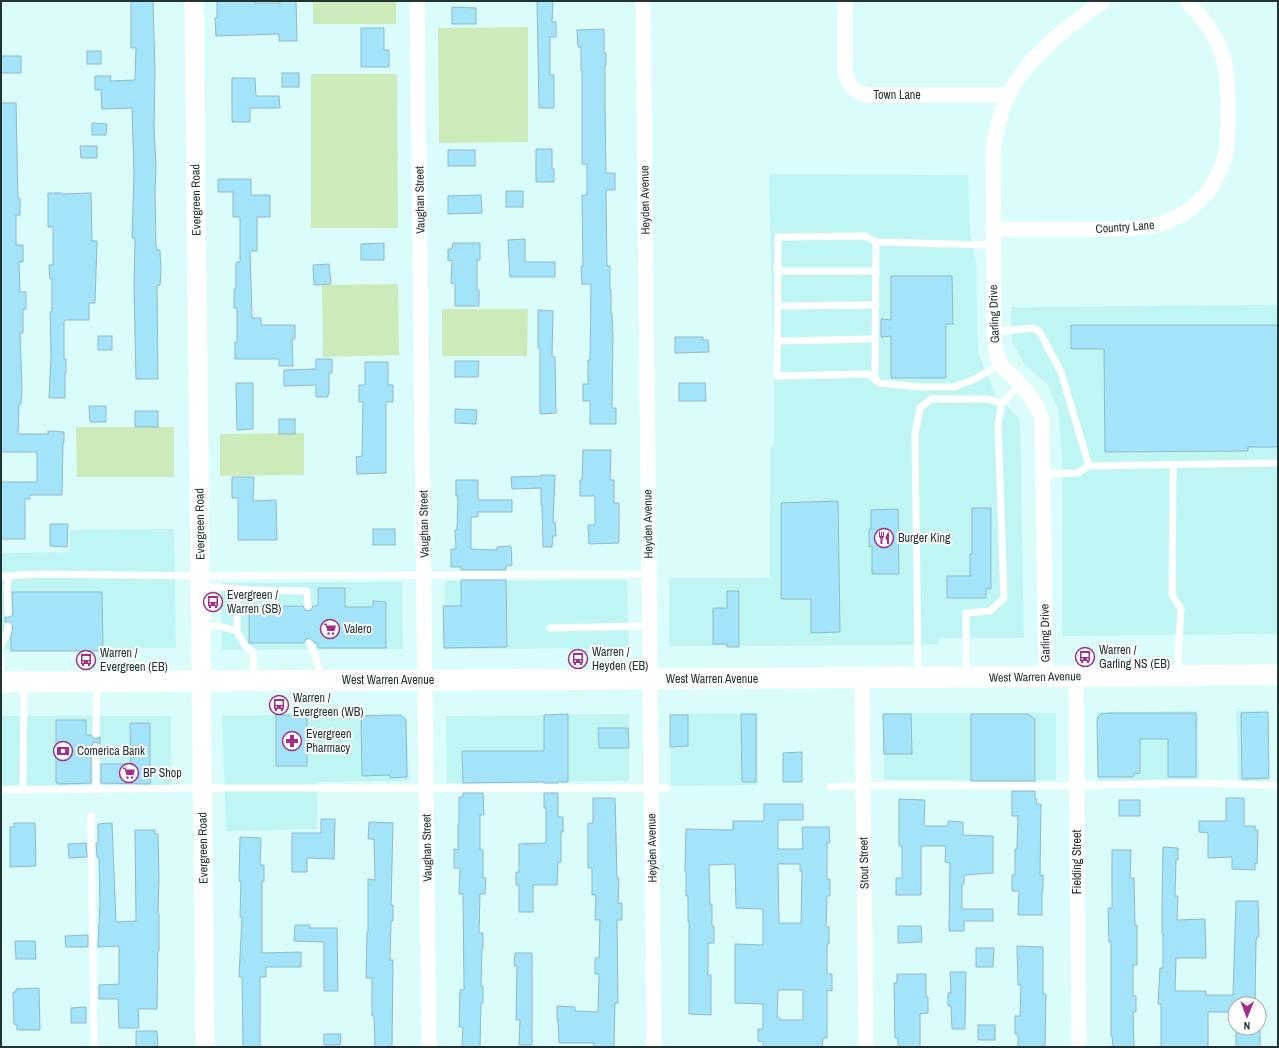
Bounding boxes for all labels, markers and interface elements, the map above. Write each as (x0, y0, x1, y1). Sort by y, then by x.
street label: Town Lane (873, 87, 921, 103)
street label: Evergreen Road (187, 164, 205, 236)
street label: Heyden Avenue (636, 165, 654, 235)
street label: Vaughan Street (411, 166, 429, 234)
street label: Country Lane (1095, 217, 1155, 237)
street label: Garling Drive (985, 284, 1003, 344)
street label: Evergreen Road (191, 488, 209, 560)
street label: Heyden Avenue (639, 489, 657, 559)
street label: Vaughan Street (415, 490, 433, 558)
restaurant icon: Burger King (873, 527, 895, 549)
place label: Burger King (898, 530, 951, 546)
place label: Evergreen / Warren (SB) (227, 587, 281, 617)
bus stop icon: Evergreen / Warren (SB) (202, 591, 224, 613)
street label: Garling Drive (1036, 604, 1054, 662)
supermarket icon: Valero (319, 618, 341, 640)
place label: Valero (344, 621, 372, 637)
place label: Warren / Garling NS (EB) (1099, 642, 1170, 672)
place label: Warren / Heyden (EB) (592, 644, 648, 674)
place label: Warren / Evergreen (EB) (100, 645, 168, 675)
bus stop icon: Warren / Garling NS (EB) (1074, 646, 1096, 668)
bus stop icon: Warren / Heyden (EB) (567, 648, 589, 670)
bus stop icon: Warren / Evergreen (EB) (75, 649, 97, 671)
street label: West Warren Avenue (989, 668, 1081, 686)
street label: West Warren Avenue (666, 671, 758, 687)
street label: West Warren Avenue (342, 672, 434, 688)
place label: Warren / Evergreen (WB) (293, 690, 364, 720)
bus stop icon: Warren / Evergreen (WB) (268, 694, 290, 716)
place label: Evergreen Pharmacy (306, 726, 351, 756)
pharmacy icon: Evergreen Pharmacy (281, 730, 303, 752)
bank icon: Comerica Bank (52, 740, 74, 762)
place label: Comerica Bank (77, 743, 145, 759)
supermarket icon: BP Shop (118, 762, 140, 784)
place label: BP Shop (143, 765, 182, 781)
street label: Evergreen Road (194, 812, 212, 884)
street label: Heyden Avenue (643, 813, 661, 883)
street label: Vaughan Street (418, 814, 436, 882)
street label: Fielding Street (1069, 829, 1085, 894)
street label: Stout Street (856, 837, 872, 889)
north arrow (1227, 996, 1267, 1036)
text: N (1243, 1019, 1250, 1033)

